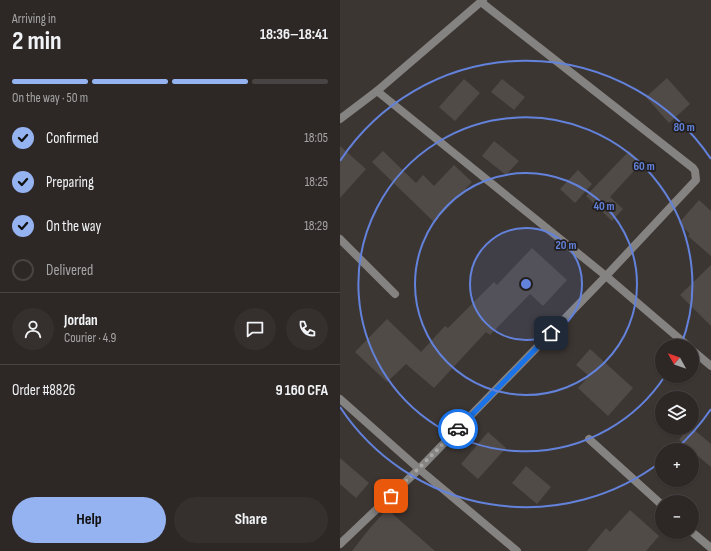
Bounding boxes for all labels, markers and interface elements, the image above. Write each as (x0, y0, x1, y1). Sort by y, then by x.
text: Arriving in (12, 11, 56, 27)
text: 18:36–18:41 (260, 25, 328, 44)
text: 2 min (12, 26, 62, 57)
text: On the way · 50 m (12, 90, 88, 106)
text: 80 m (673, 120, 695, 135)
icon: check (12, 127, 34, 149)
text: Confirmed (46, 129, 99, 148)
text: 18:05 (304, 130, 328, 146)
text: 60 m (633, 159, 655, 174)
icon: check (12, 171, 34, 193)
text: Preparing (46, 173, 94, 192)
text: 18:25 (305, 174, 328, 190)
text: 40 m (593, 199, 615, 214)
icon: check (12, 215, 34, 237)
text: On the way (46, 217, 101, 236)
text: 18:29 (304, 218, 328, 234)
text: 20 m (556, 238, 576, 253)
text: Delivered (46, 261, 93, 280)
centre of rings (519, 277, 533, 291)
button: person (12, 308, 54, 350)
button: chat (234, 308, 276, 350)
button: phone (286, 308, 328, 350)
text: Jordan (64, 311, 98, 330)
pin (534, 316, 568, 350)
icon: home (540, 322, 562, 344)
text: Courier · 4.9 (64, 330, 116, 346)
north arrow (655, 339, 699, 383)
map controls (655, 339, 699, 539)
text: Order #8826 (12, 381, 75, 400)
text: 9 160 CFA (275, 381, 328, 400)
button: layers (655, 391, 699, 435)
courier (438, 409, 478, 449)
icon: car (447, 418, 469, 440)
button: + (655, 443, 699, 487)
pin (374, 479, 408, 513)
icon: bag (380, 485, 402, 507)
button: − (655, 495, 699, 539)
button: Help (12, 497, 166, 543)
button: Share (174, 497, 328, 543)

